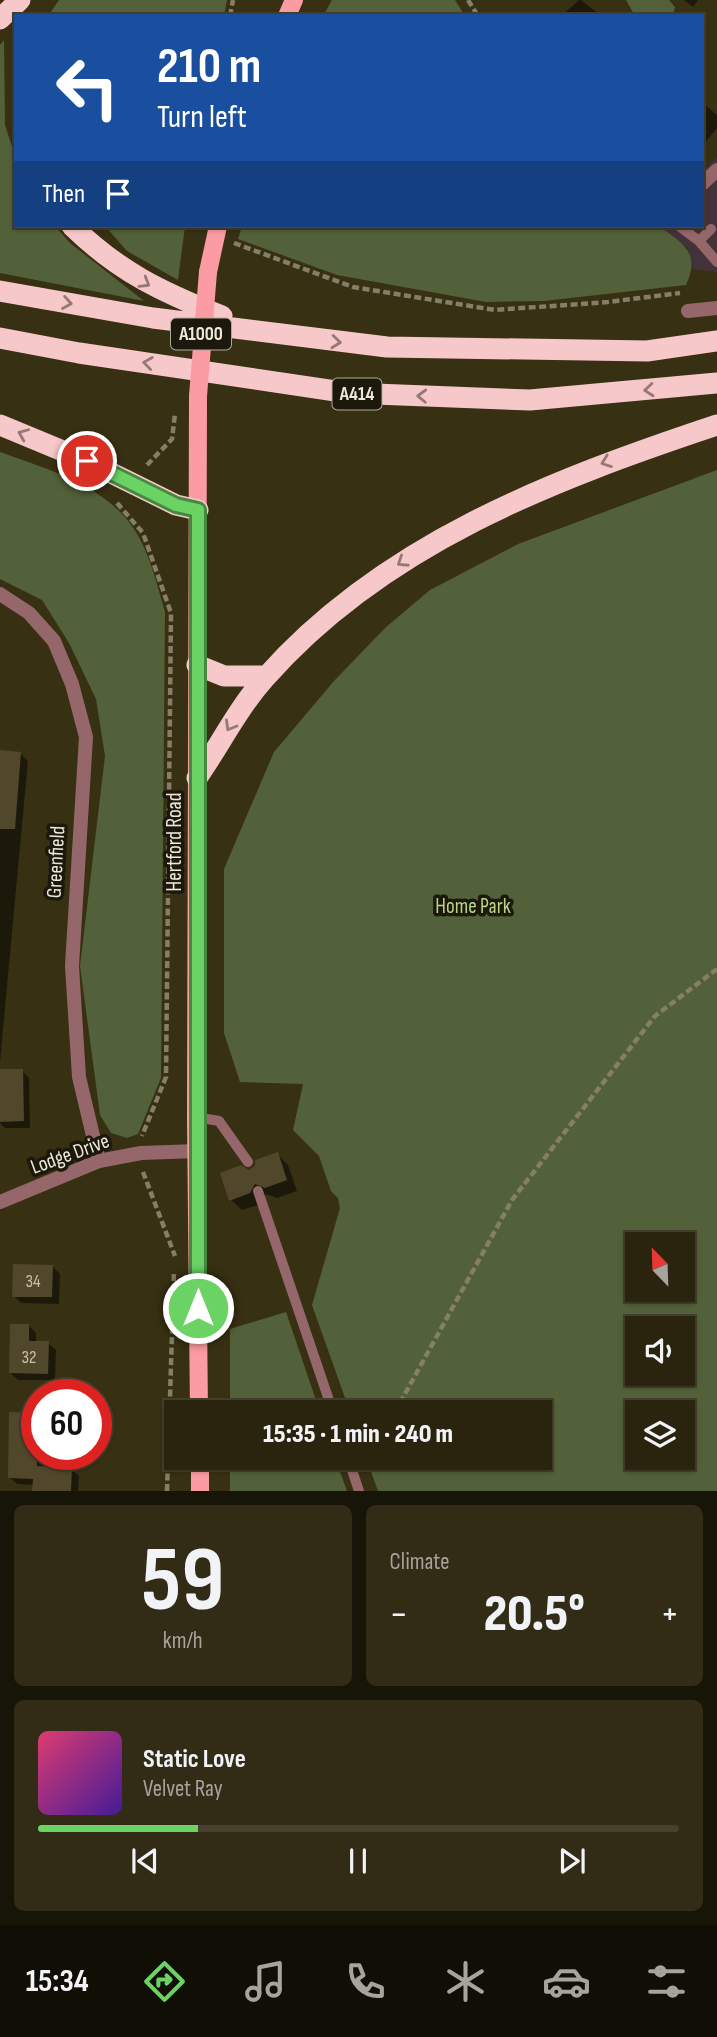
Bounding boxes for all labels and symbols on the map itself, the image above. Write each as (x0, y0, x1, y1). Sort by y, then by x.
one-way arrow (137, 275, 150, 288)
one-way arrow (61, 295, 73, 310)
road number: A1000 (171, 318, 231, 350)
one-way arrow (330, 334, 342, 349)
one-way arrow (142, 356, 154, 371)
road number: A414 (332, 378, 382, 410)
one-way arrow (643, 382, 655, 397)
one-way arrow (416, 389, 427, 404)
one-way arrow (18, 429, 30, 443)
pin (57, 431, 117, 491)
one-way arrow (600, 454, 612, 468)
one-way arrow (397, 554, 410, 566)
one-way arrow (225, 719, 238, 732)
street label: Hertford Road (162, 793, 187, 891)
street label: Greenfield (42, 825, 70, 899)
park label: Home Park (435, 894, 511, 919)
street label: Lodge Drive (27, 1128, 113, 1180)
north arrow (625, 1232, 695, 1302)
house number: 34 (25, 1271, 41, 1292)
position arrow (161, 1271, 235, 1345)
house number: 32 (22, 1347, 36, 1368)
speed limit sign: 60 (21, 1379, 112, 1470)

